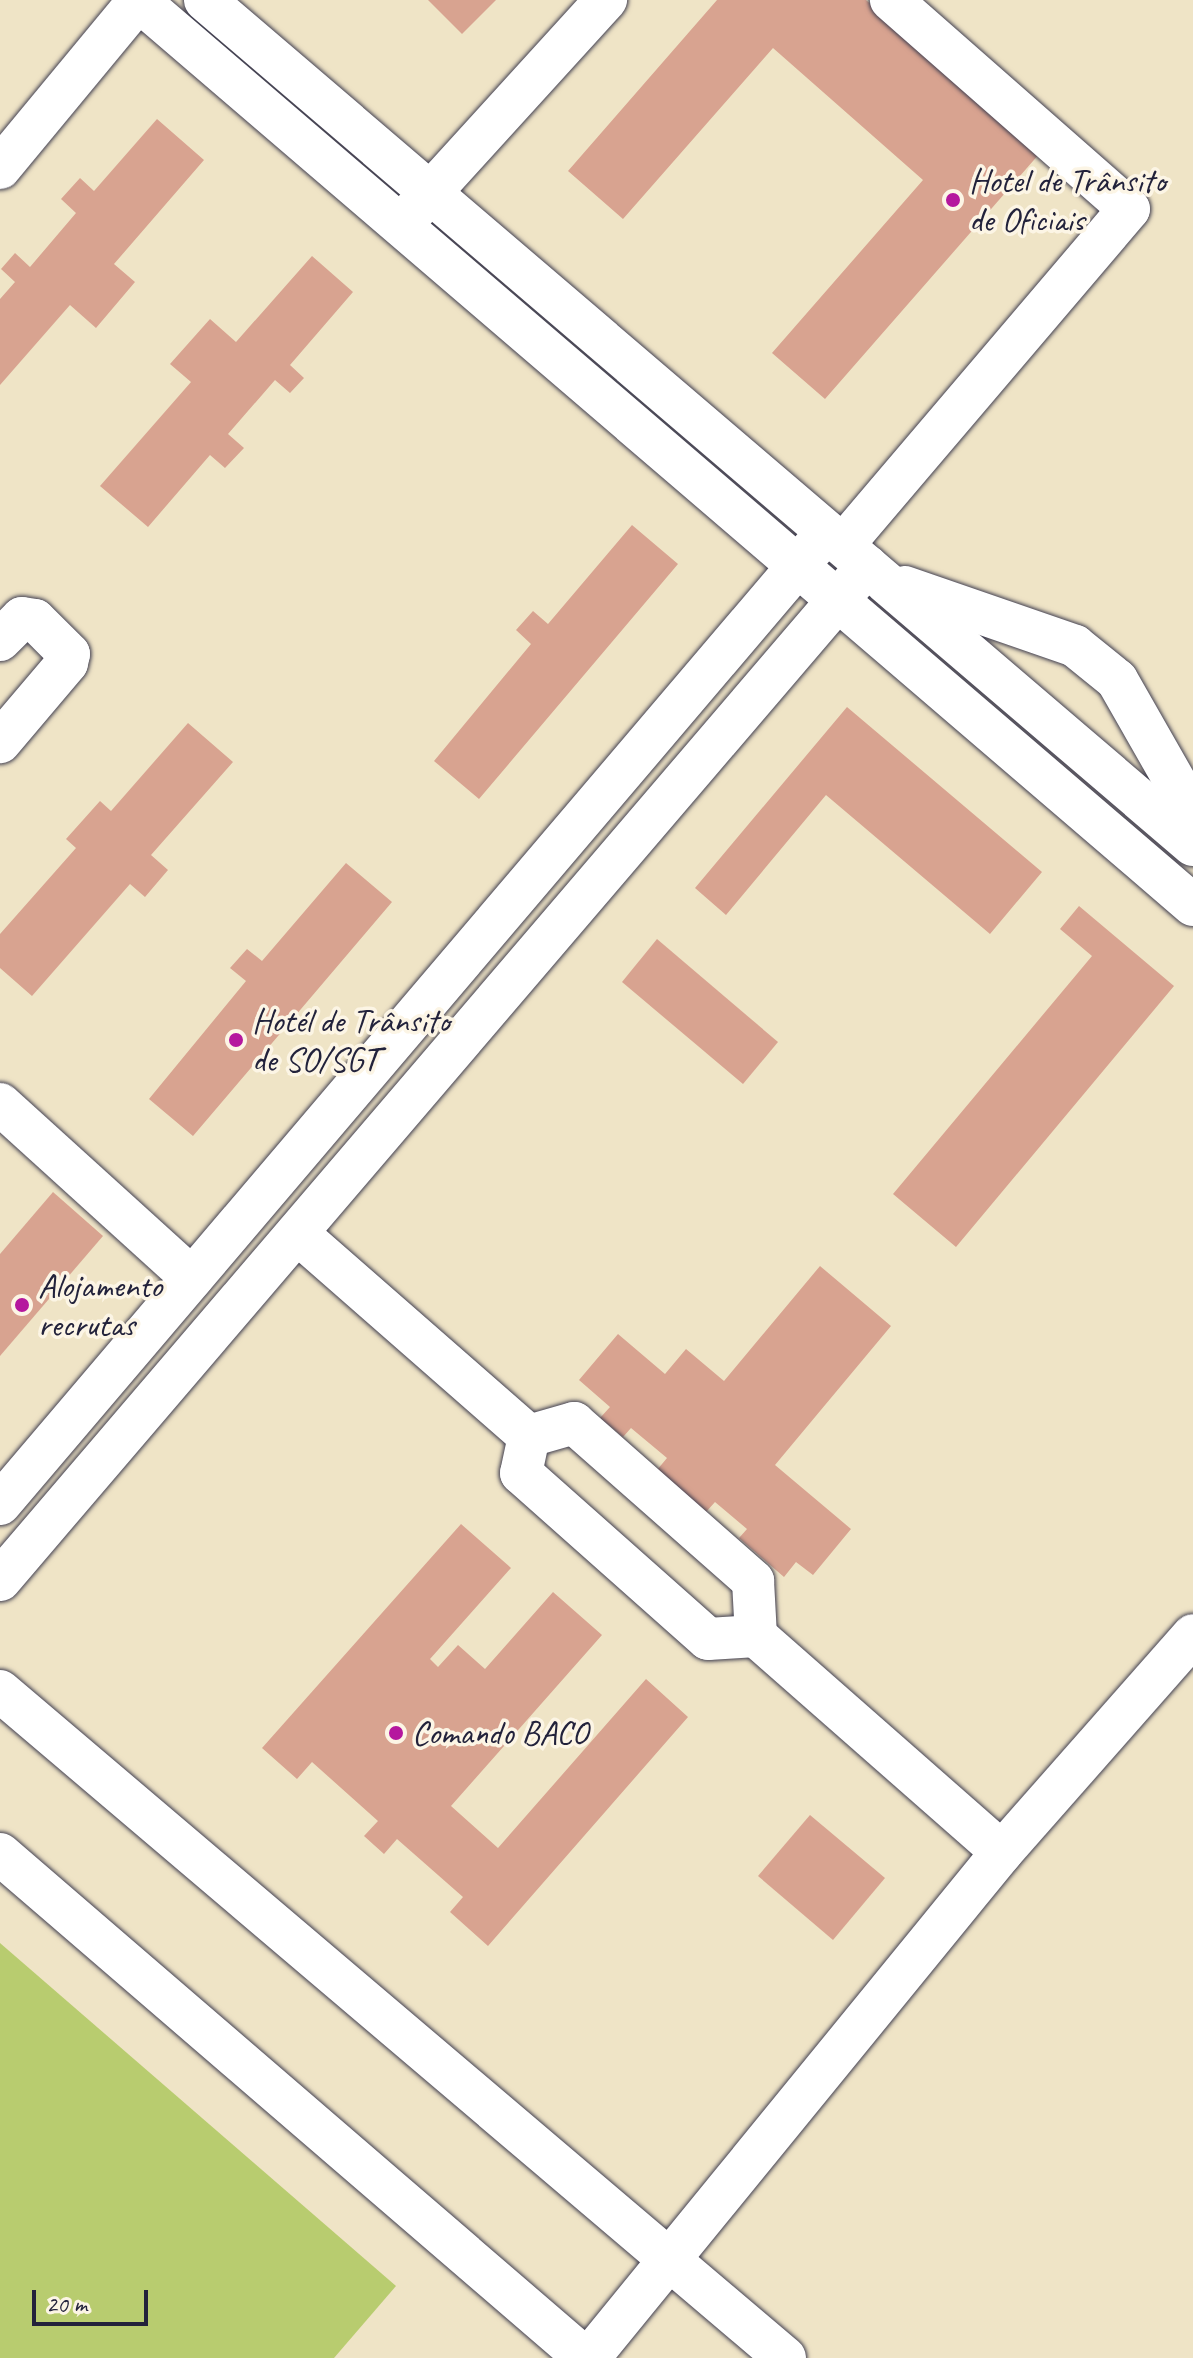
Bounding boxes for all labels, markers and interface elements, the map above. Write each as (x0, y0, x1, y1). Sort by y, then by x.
place label: Hotel de Trânsito de Oficiais (969, 160, 1166, 240)
marker: Hotel de Trânsito de Oficiais (944, 191, 962, 209)
place label: Hotél de Trânsito de SO/SGT (252, 1000, 449, 1080)
marker: Hotél de Trânsito de SO/SGT (227, 1031, 245, 1049)
place label: Alojamento recrutas (38, 1265, 162, 1344)
marker: Alojamento recrutas (13, 1296, 31, 1314)
place label: Comando BACO (412, 1713, 588, 1753)
marker: Comando BACO (387, 1724, 405, 1742)
scale bar (36, 2274, 152, 2324)
text: 20 m (46, 2289, 87, 2319)

